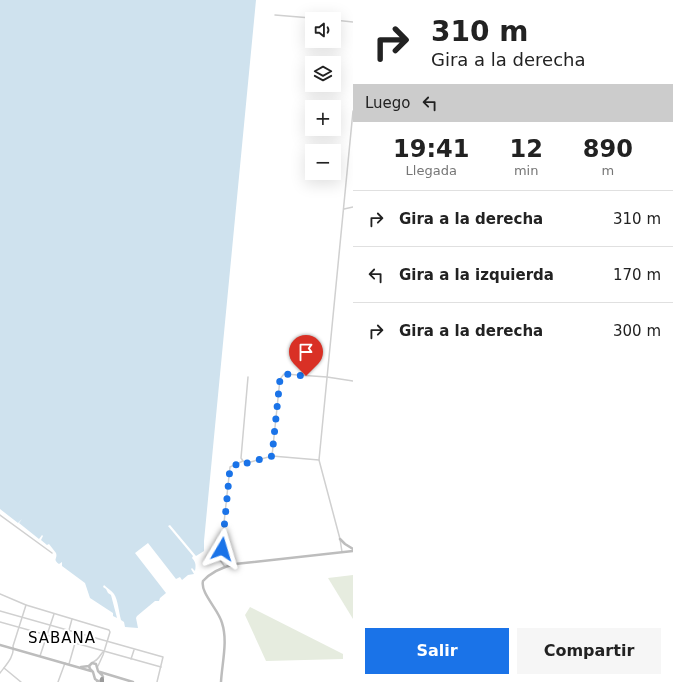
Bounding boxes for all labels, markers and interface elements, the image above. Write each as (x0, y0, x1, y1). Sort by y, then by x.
map controls (305, 12, 341, 180)
button: sound (305, 12, 341, 48)
text: 310 m (431, 15, 528, 48)
icon: right (365, 16, 417, 68)
text: Gira a la derecha (431, 49, 586, 70)
button: layers (305, 56, 341, 92)
icon: left (419, 92, 441, 114)
text: Luego (365, 94, 411, 112)
button: + (305, 100, 341, 136)
text: 19:41 (393, 135, 469, 163)
text: 12 (509, 135, 543, 163)
text: 890 (583, 135, 633, 163)
button: − (305, 144, 341, 180)
text: Llegada (406, 163, 457, 178)
text: min (514, 163, 538, 178)
text: m (602, 163, 614, 178)
icon: right (365, 208, 387, 230)
text: Gira a la derecha (399, 210, 543, 228)
text: 310 m (613, 210, 661, 228)
icon: left (365, 264, 387, 286)
text: Gira a la izquierda (399, 266, 554, 284)
text: 170 m (613, 266, 661, 284)
icon: right (365, 320, 387, 342)
text: Gira a la derecha (399, 322, 543, 340)
text: 300 m (613, 322, 661, 340)
pin (289, 335, 323, 376)
icon: arrive (295, 341, 317, 363)
position arrow (201, 528, 243, 570)
button: Salir (365, 628, 509, 674)
button: Compartir (517, 628, 661, 674)
district label: SABANA (28, 629, 96, 647)

